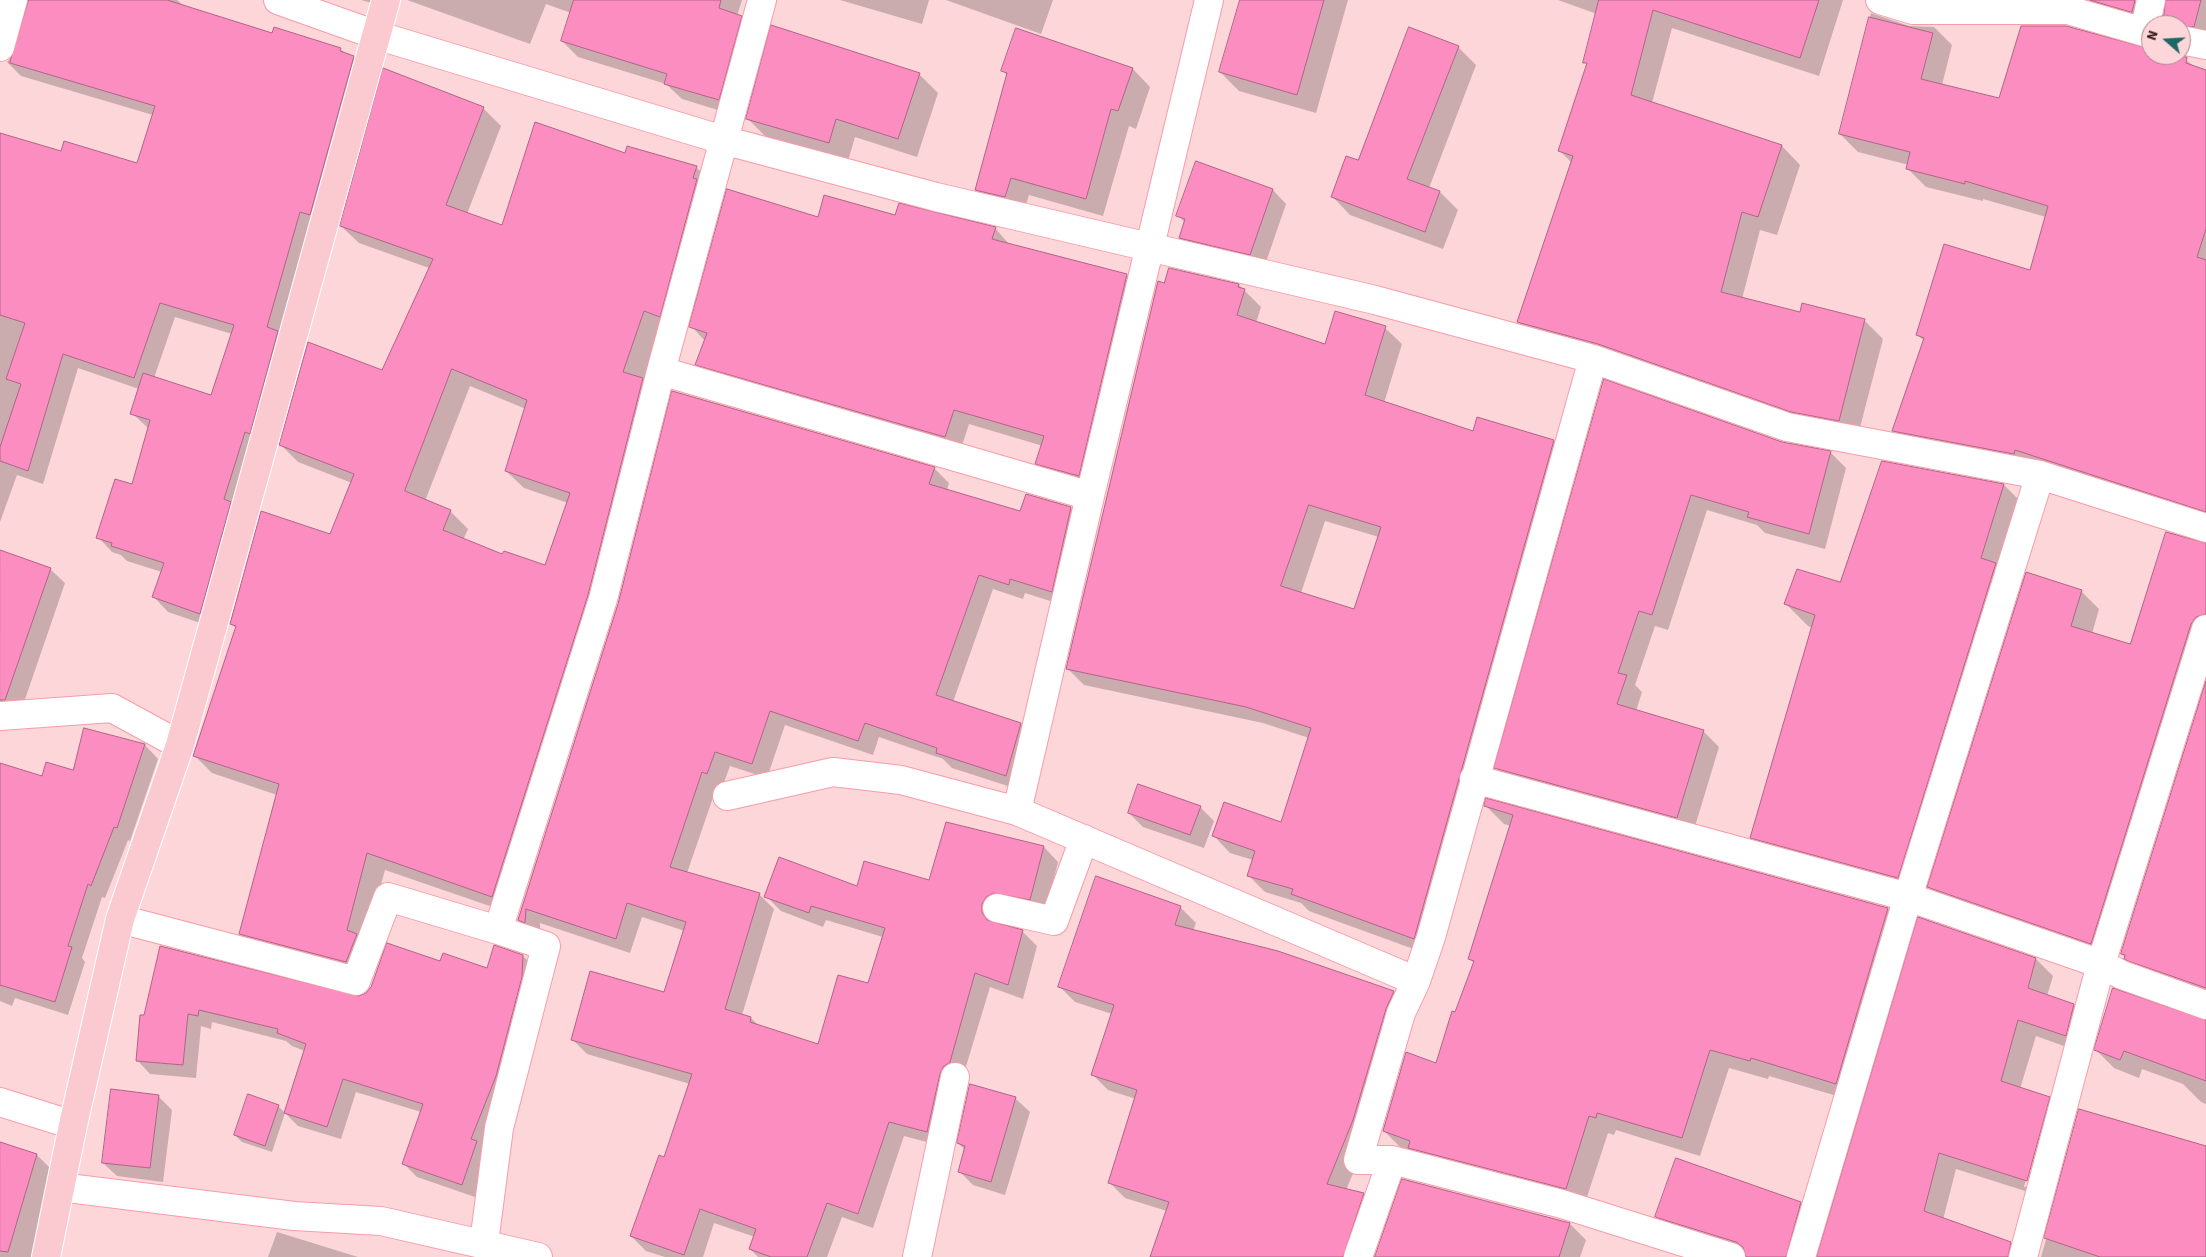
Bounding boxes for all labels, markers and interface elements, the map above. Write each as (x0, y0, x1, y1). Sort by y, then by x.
north arrow (2141, 15, 2191, 65)
text: N (2142, 28, 2164, 43)

